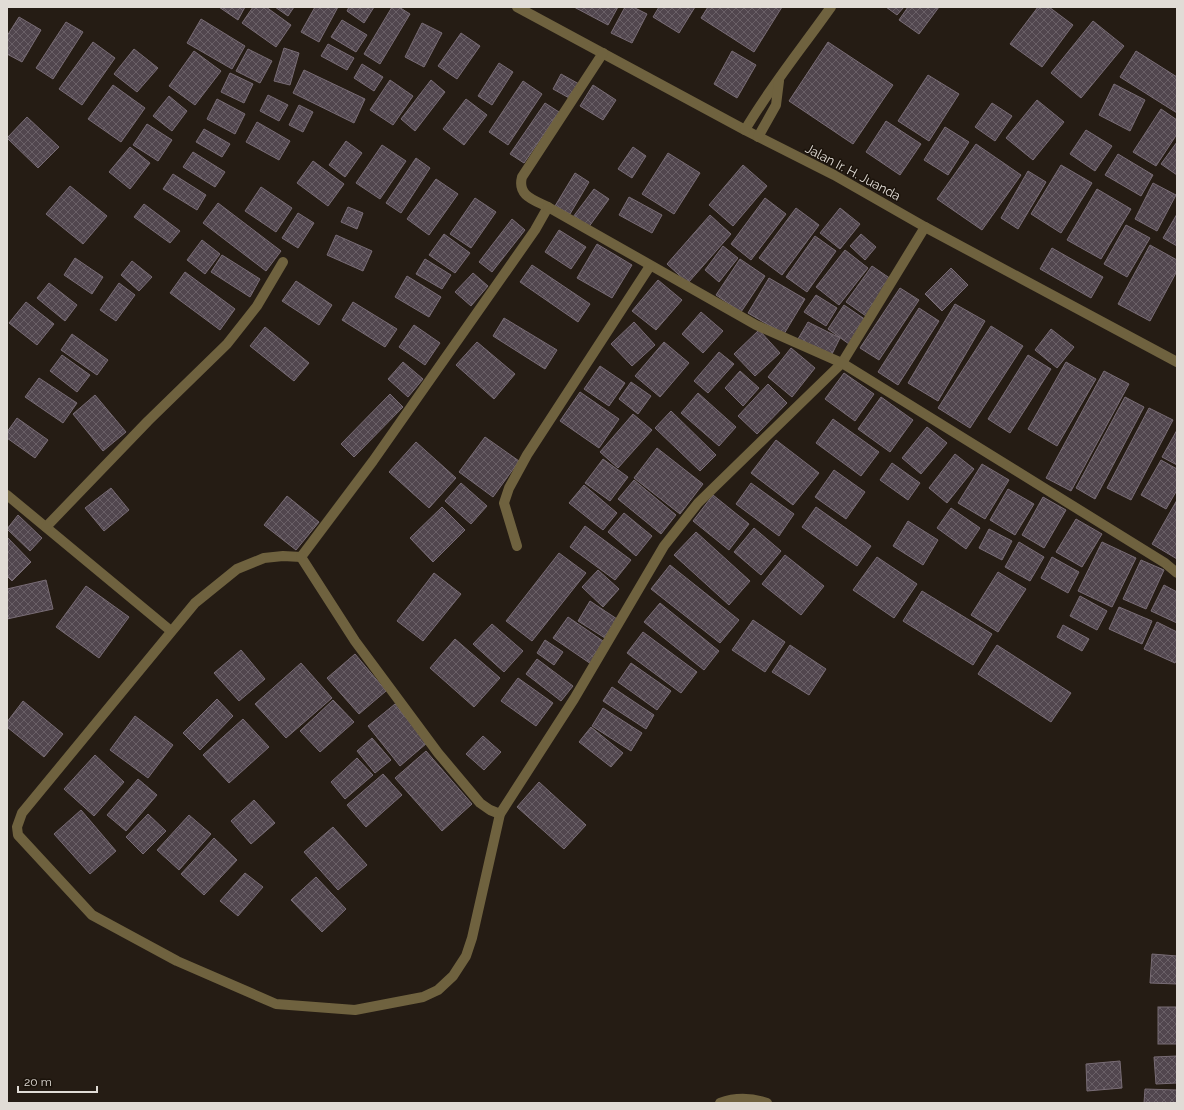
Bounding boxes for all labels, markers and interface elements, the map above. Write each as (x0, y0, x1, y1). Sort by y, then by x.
street label: Jalan Ir. H. Juanda (803, 141, 903, 203)
scale bar (18, 1068, 97, 1094)
text: 20 m (24, 1075, 52, 1089)

